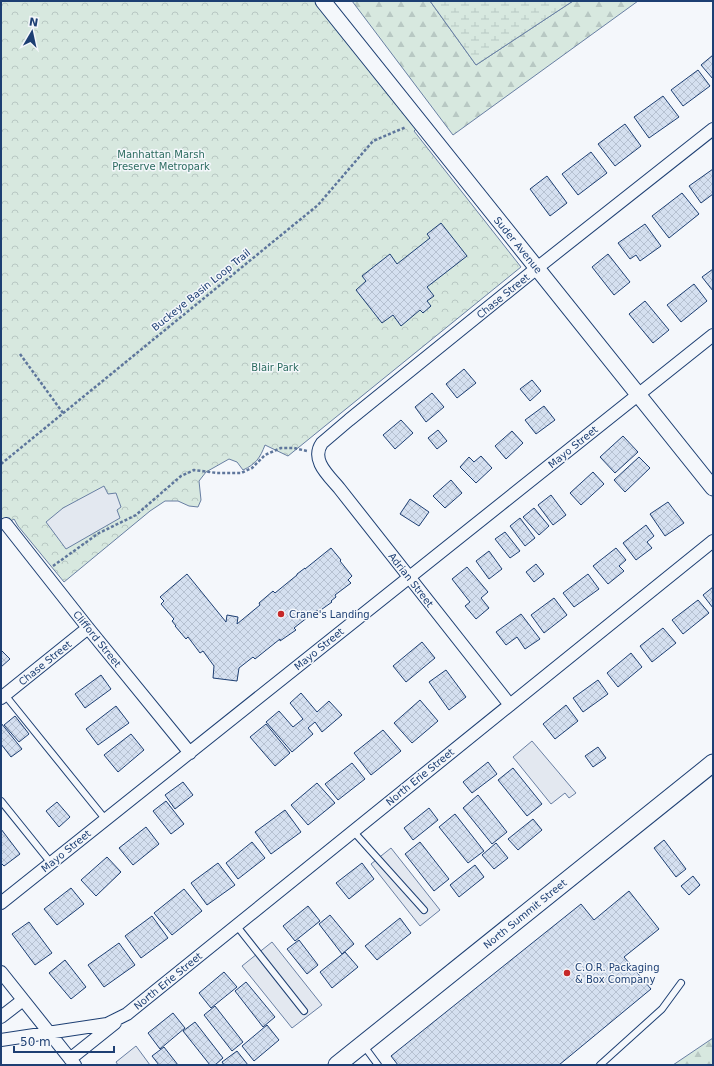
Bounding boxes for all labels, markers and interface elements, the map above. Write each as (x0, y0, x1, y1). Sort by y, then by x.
north arrow (12, 12, 52, 52)
text: N (28, 15, 39, 30)
park label: Manhattan Marsh Preserve Metropark (112, 149, 210, 172)
street label: Suder Avenue (492, 214, 544, 276)
street label: Buckeye Basin Loop Trail (150, 247, 252, 333)
street label: Chase Street (475, 271, 532, 321)
park label: Blair Park (251, 362, 299, 373)
street label: Mayo Street (546, 424, 600, 470)
street label: Adrian Street (386, 551, 436, 609)
street label: Clifford Street (71, 609, 123, 669)
marker: Crane's Landing (276, 609, 286, 619)
place label: Crane's Landing (289, 609, 370, 620)
street label: Mayo Street (292, 626, 346, 672)
street label: Chase Street (17, 638, 74, 688)
street label: North Erie Street (384, 746, 456, 808)
street label: Mayo Street (39, 828, 93, 874)
street label: North Summit Street (481, 877, 569, 951)
street label: North Erie Street (132, 950, 204, 1012)
place label: C.O.R. Packaging & Box Company (575, 962, 660, 985)
marker: C.O.R. Packaging & Box Company (562, 968, 572, 978)
scale bar (14, 1028, 114, 1054)
text: 50 m (20, 1035, 51, 1049)

